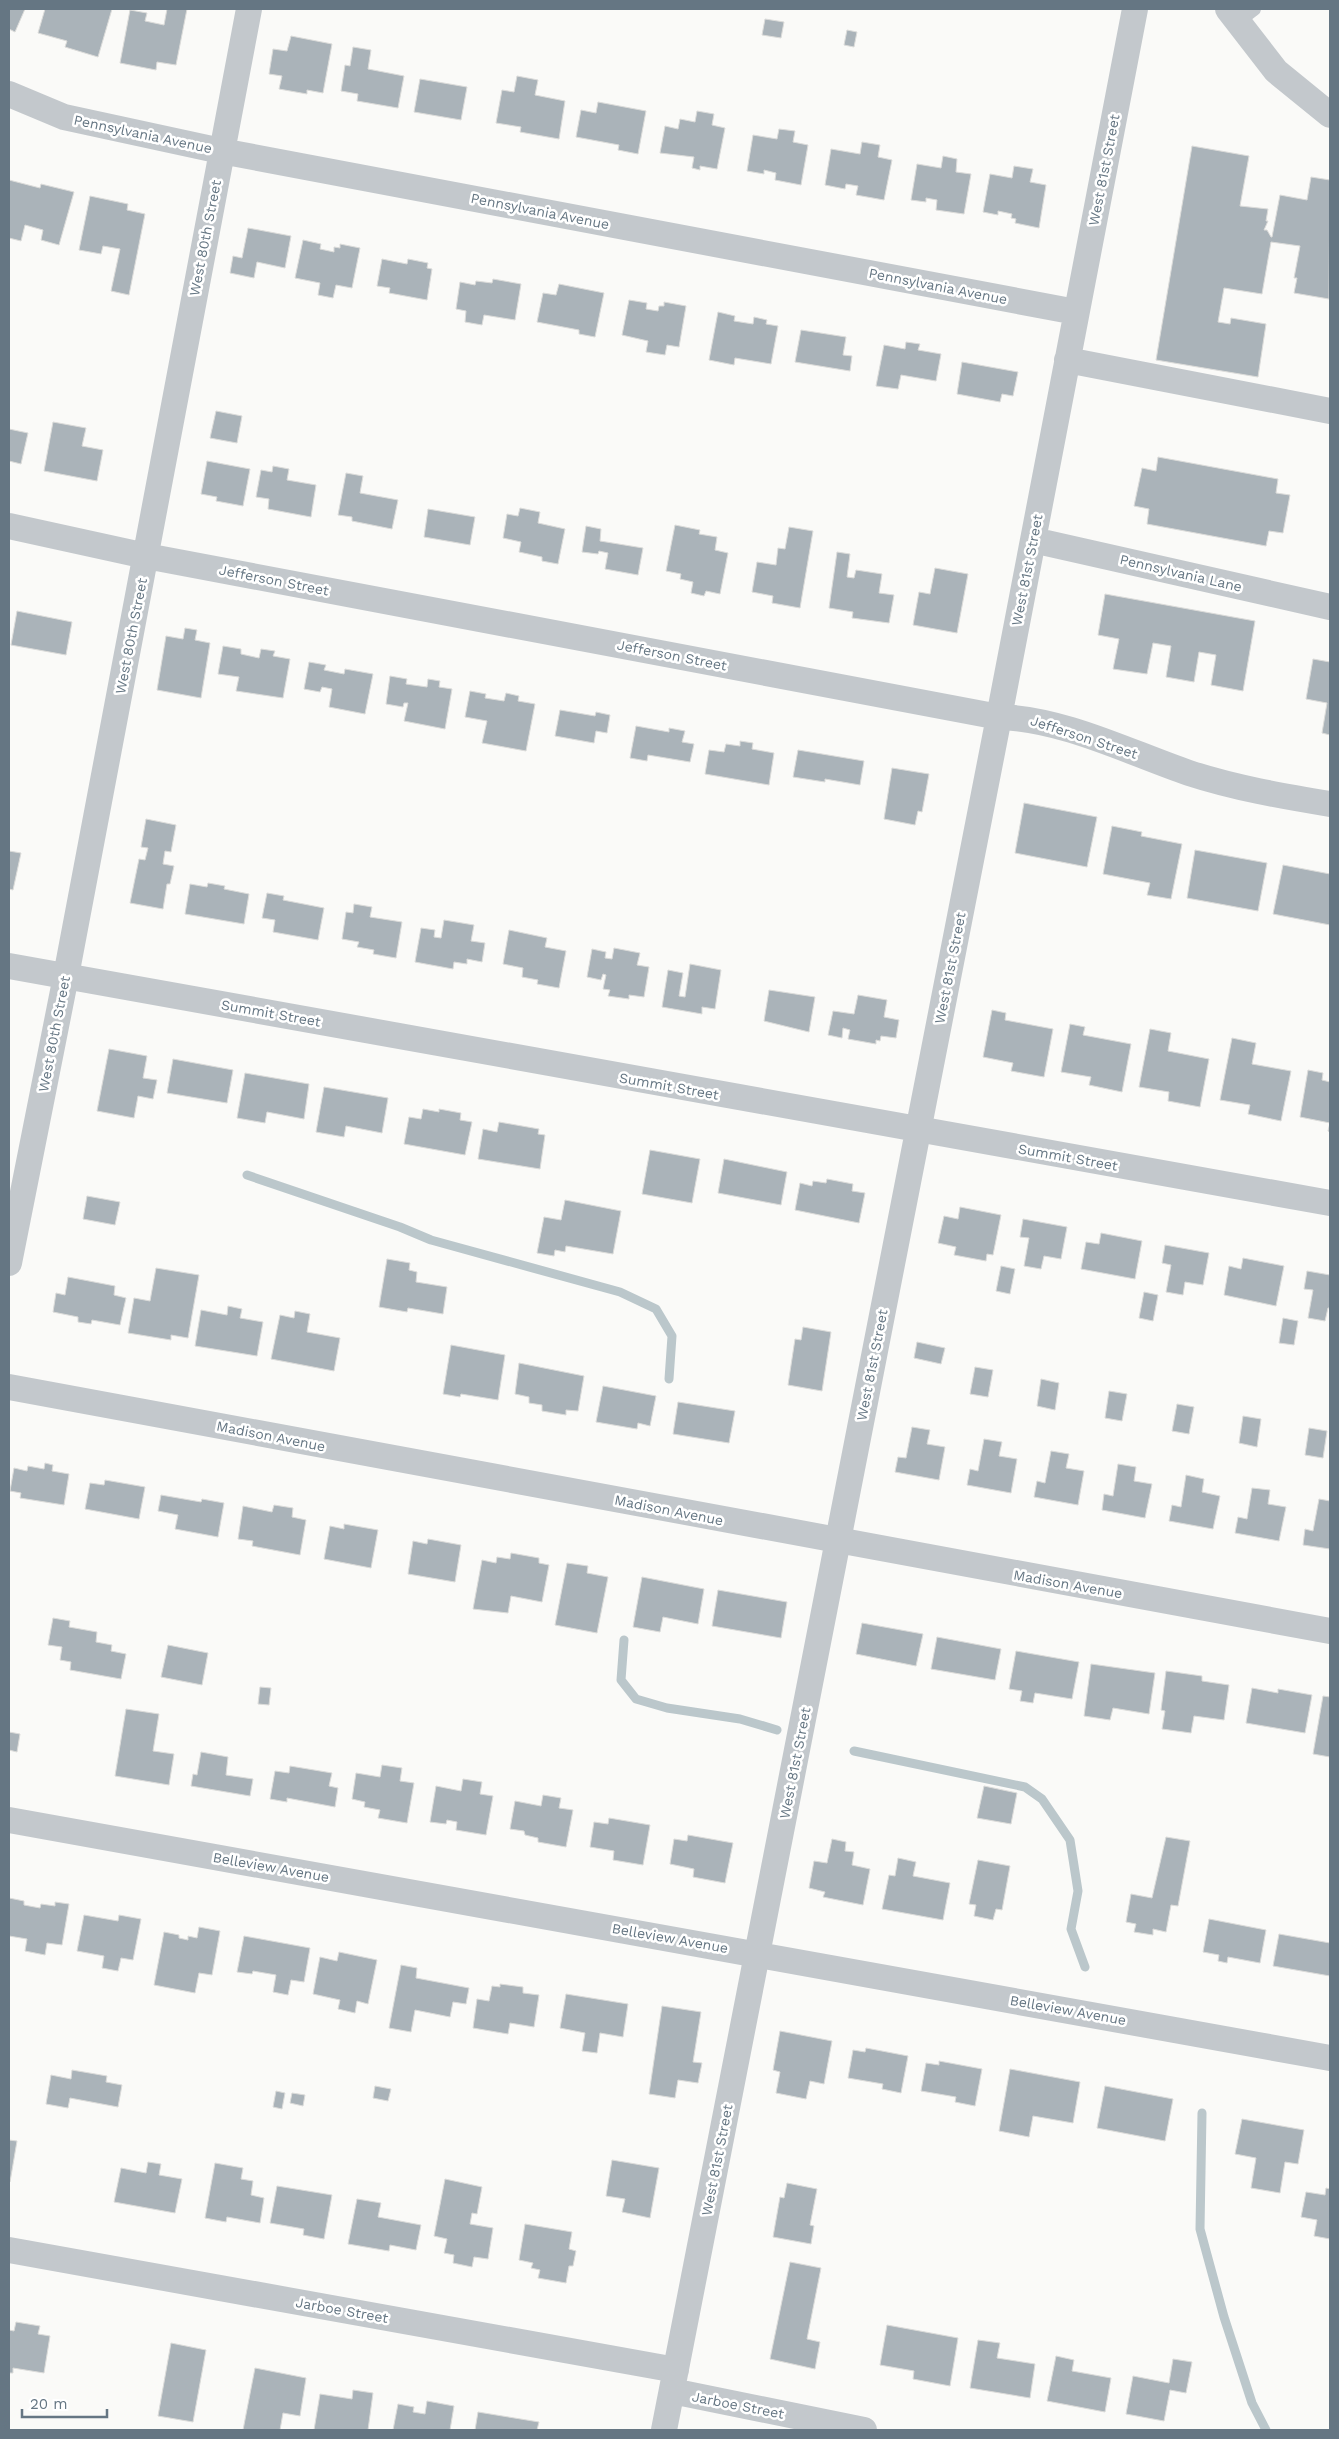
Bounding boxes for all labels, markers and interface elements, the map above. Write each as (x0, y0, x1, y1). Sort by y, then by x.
street label: Pennsylvania Avenue (72, 112, 214, 156)
street label: West 81st Street (1085, 113, 1123, 227)
street label: West 80th Street (186, 179, 224, 297)
street label: Pennsylvania Avenue (469, 190, 611, 232)
street label: Pennsylvania Avenue (867, 265, 1009, 307)
street label: West 81st Street (1008, 513, 1046, 627)
street label: Pennsylvania Lane (1118, 551, 1244, 595)
street label: Jefferson Street (218, 562, 330, 599)
street label: West 80th Street (112, 577, 150, 695)
street label: Jefferson Street (616, 637, 728, 674)
street label: Jefferson Street (1029, 712, 1140, 762)
street label: West 81st Street (931, 911, 969, 1025)
street label: West 80th Street (35, 975, 73, 1093)
street label: Summit Street (220, 996, 322, 1030)
street label: Summit Street (618, 1069, 720, 1103)
street label: Summit Street (1017, 1140, 1119, 1174)
street label: West 81st Street (853, 1308, 891, 1422)
street label: Madison Avenue (215, 1418, 327, 1454)
street label: Madison Avenue (613, 1492, 725, 1528)
street label: Madison Avenue (1012, 1567, 1124, 1601)
street label: West 81st Street (776, 1706, 814, 1820)
street label: Belleview Avenue (212, 1849, 330, 1885)
street label: Belleview Avenue (611, 1920, 729, 1956)
street label: Belleview Avenue (1009, 1992, 1127, 2028)
street label: West 81st Street (698, 2103, 736, 2217)
street label: Jarboe Street (295, 2294, 390, 2326)
scale bar (22, 2386, 108, 2418)
street label: Jarboe Street (691, 2388, 786, 2422)
text: 20 m (30, 2395, 68, 2413)

